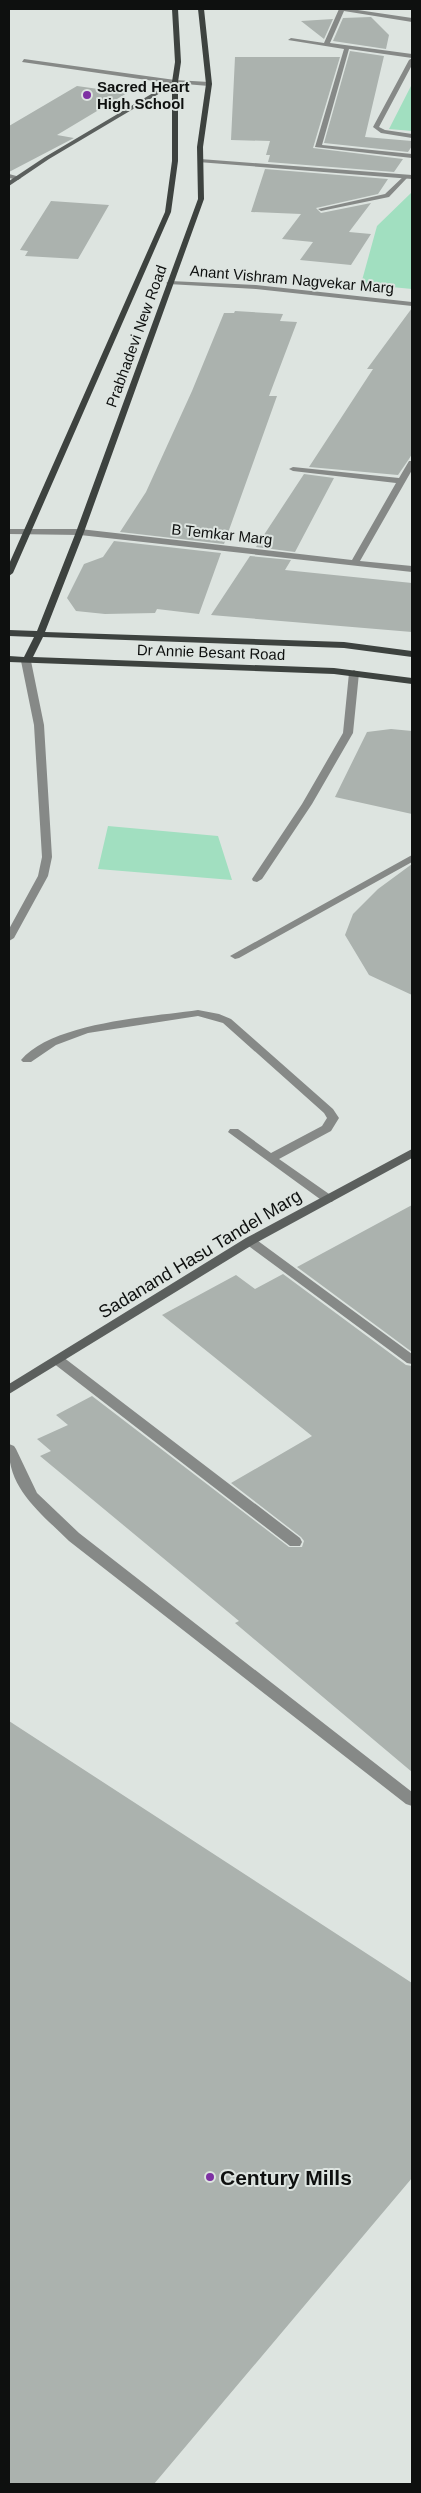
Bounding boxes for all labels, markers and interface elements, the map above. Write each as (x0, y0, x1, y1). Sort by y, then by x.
place label: Sacred Heart High School (97, 78, 190, 112)
marker: Sacred Heart High School (81, 89, 93, 101)
street label: Anant Vishram Nagvekar Marg (189, 262, 395, 296)
street label: Prabhadevi New Road (102, 263, 170, 409)
street label: B Temkar Marg (171, 520, 273, 548)
street label: Dr Annie Besant Road (137, 641, 285, 663)
street label: Sadanand Hasu Tandel Marg (95, 1185, 305, 1323)
place label: Century Mills (220, 2166, 352, 2189)
marker: Century Mills (204, 2171, 216, 2183)

